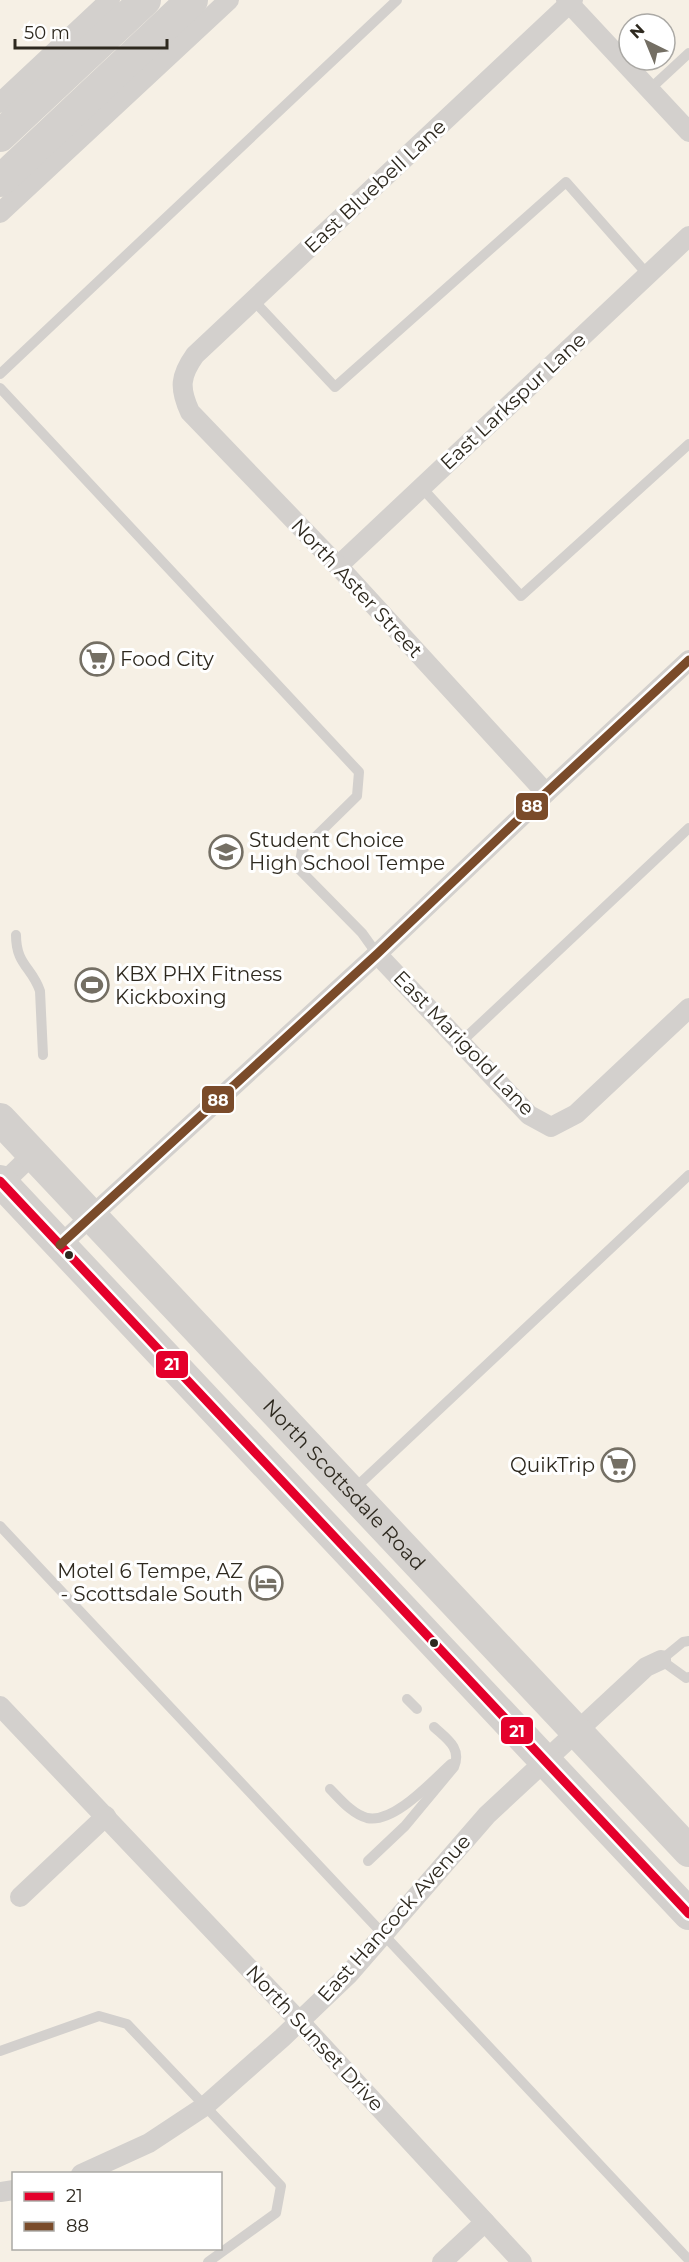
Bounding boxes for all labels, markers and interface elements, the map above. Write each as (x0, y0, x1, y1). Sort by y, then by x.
scale bar (15, 12, 166, 50)
north arrow (617, 12, 677, 72)
text: N (626, 20, 648, 43)
text: 50 m (24, 22, 70, 44)
street label: East Bluebell Lane (299, 114, 451, 258)
street label: East Larkspur Lane (435, 327, 591, 475)
street label: North Aster Street (286, 513, 428, 663)
supermarket icon: Food City (79, 641, 115, 677)
place label: Food City (120, 647, 214, 671)
line badge: 88 (515, 792, 549, 821)
text: 88 (521, 797, 543, 816)
place label: Student Choice High School Tempe (249, 828, 445, 875)
school or university icon: Student Choice High School Tempe (208, 834, 244, 870)
place label: KBX PHX Fitness Kickboxing (115, 962, 282, 1009)
street label: East Marigold Lane (389, 966, 539, 1120)
sports icon: KBX PHX Fitness Kickboxing (74, 967, 110, 1003)
line badge: 88 (201, 1085, 235, 1114)
text: 88 (207, 1091, 229, 1110)
unlabelled marker (63, 1249, 75, 1261)
line badge: 21 (155, 1350, 189, 1379)
text: 21 (164, 1355, 180, 1374)
street label: North Scottsdale Road (258, 1394, 430, 1575)
supermarket icon: QuikTrip (600, 1447, 636, 1483)
place label: QuikTrip (510, 1453, 595, 1477)
place label: Motel 6 Tempe, AZ - Scottsdale South (57, 1559, 243, 1606)
hotel icon: Motel 6 Tempe, AZ - Scottsdale South (248, 1565, 284, 1601)
unlabelled marker (428, 1637, 440, 1649)
line badge: 21 (500, 1716, 534, 1745)
text: 21 (509, 1722, 525, 1741)
street label: East Hancock Avenue (312, 1829, 476, 2007)
street label: North Sunset Drive (241, 1960, 389, 2116)
legend (12, 2172, 222, 2250)
text: 21 (66, 2185, 83, 2207)
text: 88 (66, 2215, 89, 2237)

